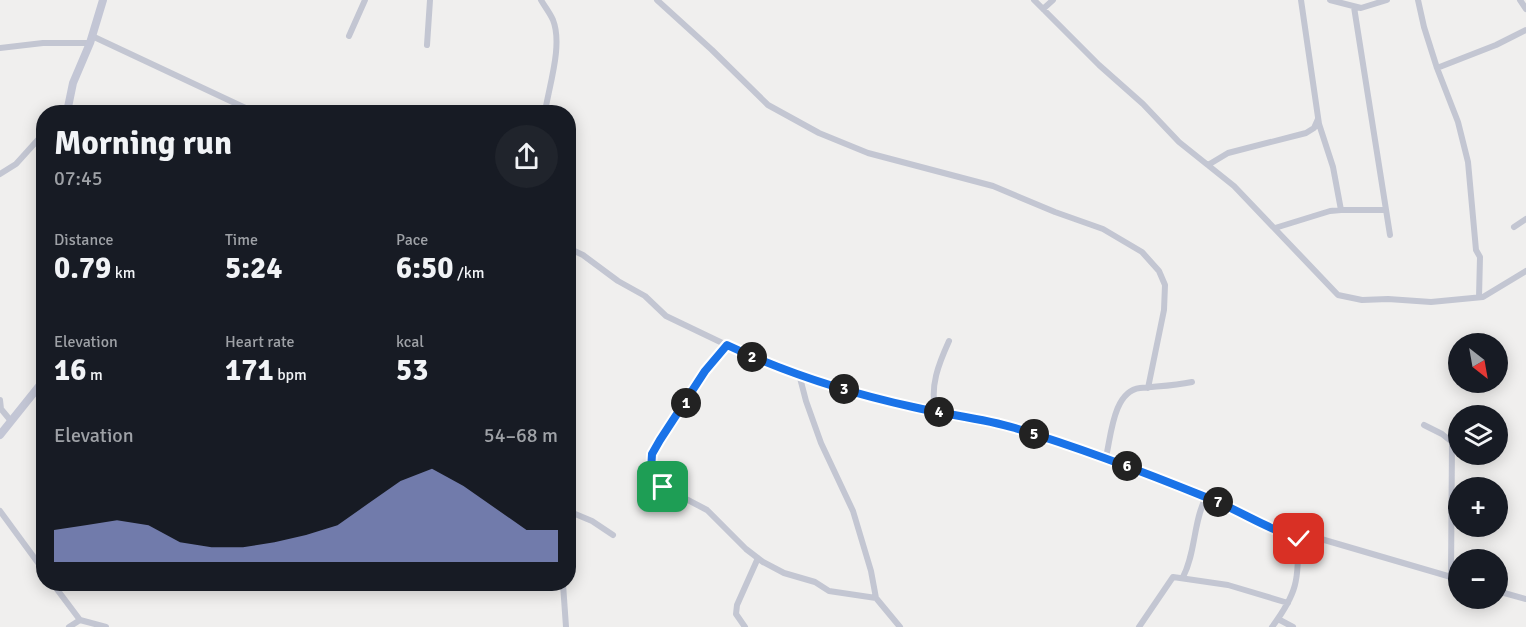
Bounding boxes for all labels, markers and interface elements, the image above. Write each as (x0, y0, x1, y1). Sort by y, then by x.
text: Morning run (54, 123, 232, 164)
button: share (495, 125, 558, 188)
text: 07:45 (54, 166, 103, 191)
text: Distance (54, 230, 114, 250)
text: Time (225, 230, 258, 250)
text: Pace (396, 230, 428, 250)
text: 0.79 (54, 250, 111, 287)
text: 5:24 (225, 250, 282, 287)
text: 6:50 (396, 250, 453, 287)
text: km (111, 263, 136, 283)
text: /km (453, 263, 485, 283)
text: Elevation (54, 332, 118, 352)
text: Heart rate (225, 332, 294, 352)
text: kcal (396, 332, 424, 352)
north arrow (1448, 333, 1508, 393)
map controls (1448, 333, 1508, 609)
pin: 2 (737, 342, 767, 372)
text: 2 (748, 347, 756, 367)
text: 16 (54, 352, 86, 389)
text: 171 (225, 352, 274, 389)
text: 53 (396, 352, 428, 389)
text: m (86, 365, 103, 385)
text: bpm (274, 365, 307, 385)
pin: 3 (829, 374, 859, 404)
text: 3 (840, 379, 848, 399)
pin: 1 (671, 388, 701, 418)
text: 1 (682, 393, 690, 413)
pin: 4 (924, 397, 954, 427)
text: 4 (935, 402, 943, 422)
button: layers (1448, 405, 1508, 465)
pin: 5 (1019, 419, 1049, 449)
text: Elevation (54, 423, 134, 448)
text: 54–68 m (484, 423, 558, 448)
text: 5 (1030, 424, 1038, 444)
pin: 6 (1112, 451, 1142, 481)
text: 6 (1123, 456, 1131, 476)
pin (637, 461, 688, 512)
icon: arrive (646, 470, 679, 503)
button: + (1448, 477, 1508, 537)
pin: 7 (1203, 487, 1233, 517)
text: 7 (1214, 492, 1222, 512)
pin (1273, 513, 1324, 564)
icon: check (1282, 522, 1315, 555)
button: − (1448, 549, 1508, 609)

